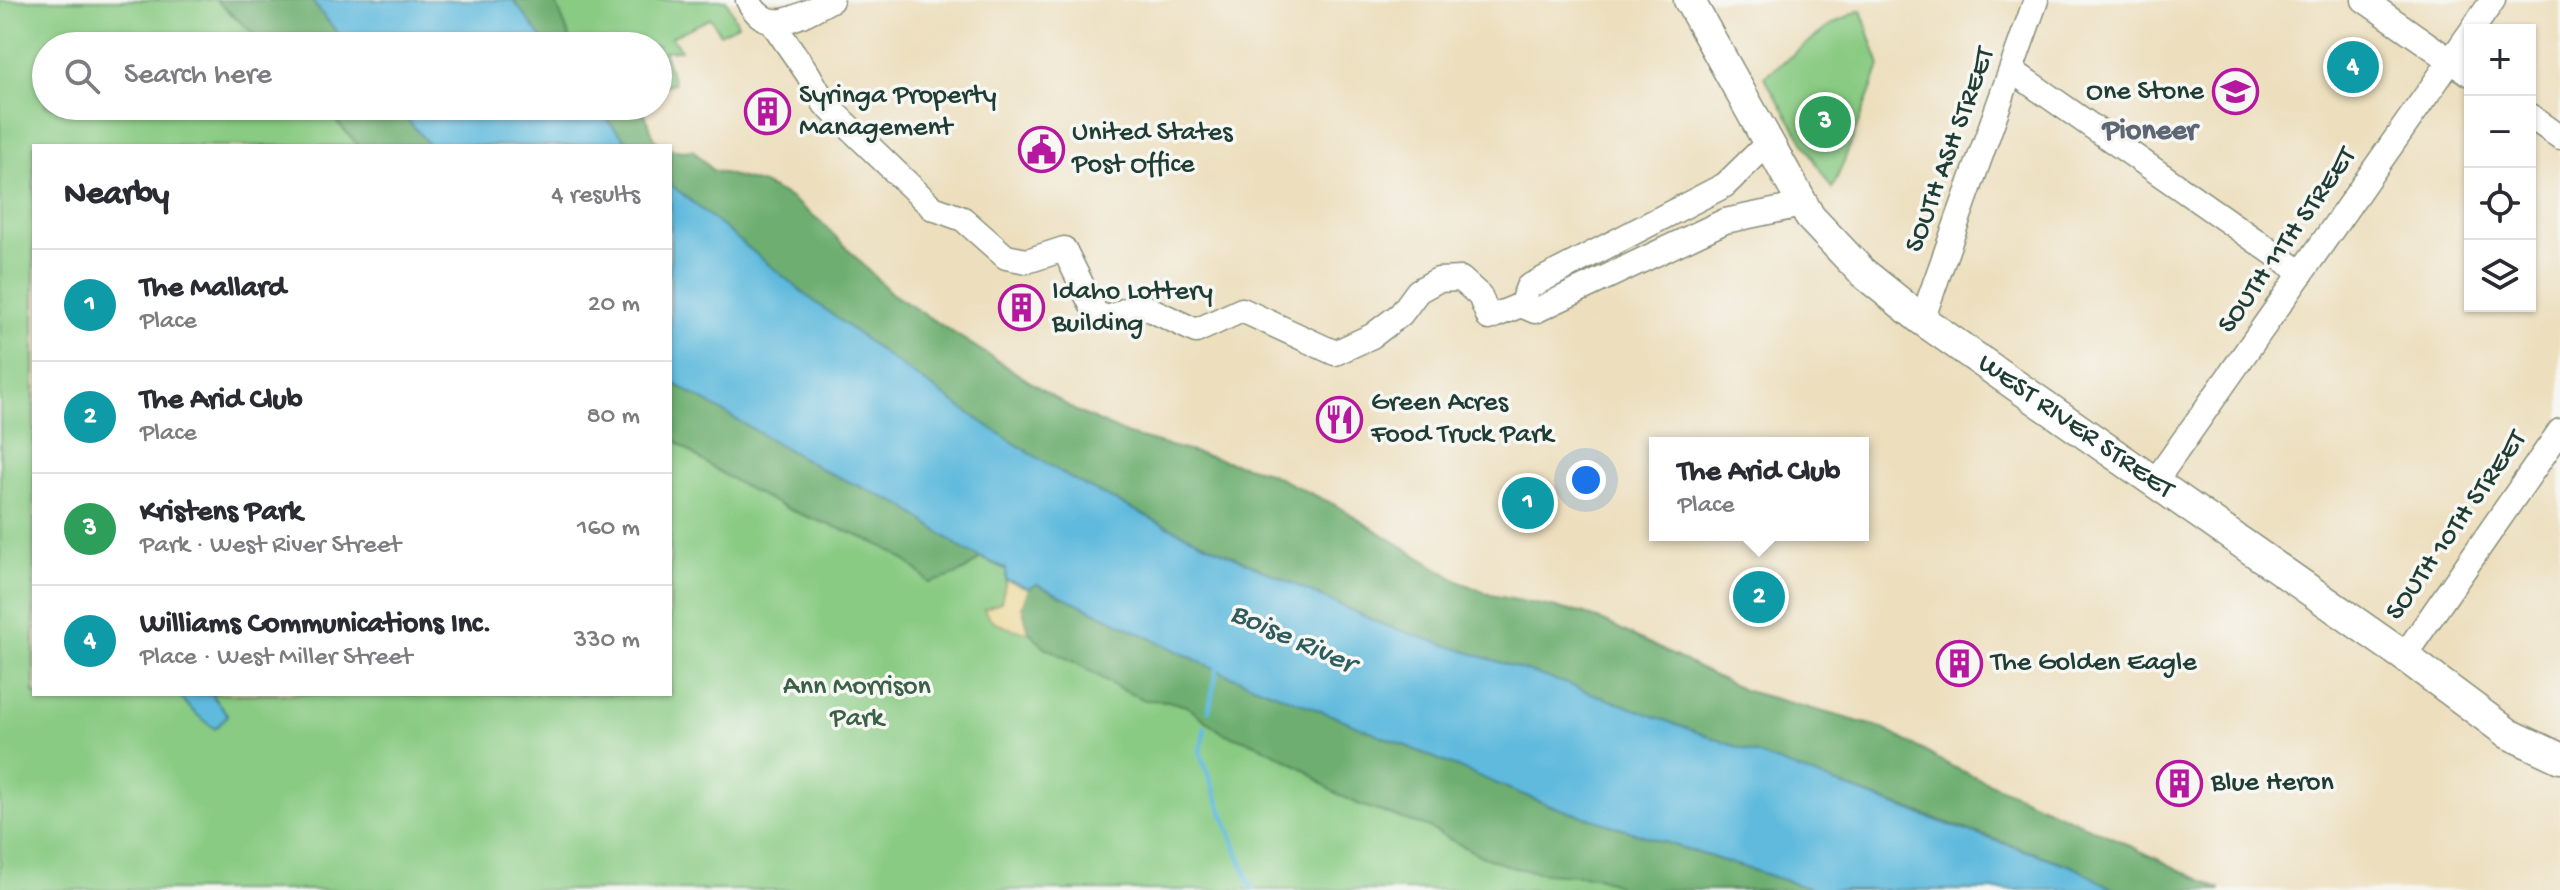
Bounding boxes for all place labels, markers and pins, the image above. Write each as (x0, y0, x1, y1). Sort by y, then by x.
pin: 4 (2327, 37, 2379, 97)
school or university icon: One Stone (2211, 68, 2259, 116)
place label: One Stone (2086, 76, 2205, 109)
place label: Syringa Property Management (799, 80, 997, 145)
building icon: Syringa Property Management (744, 88, 792, 136)
pin: 3 (1799, 92, 1851, 152)
place label: United States Post Office (1071, 117, 1233, 182)
public building icon: United States Post Office (1017, 125, 1065, 173)
place label: Idaho Lottery Building (1051, 276, 1213, 341)
building icon: Idaho Lottery Building (997, 284, 1045, 332)
place label: Green Acres Food Truck Park (1370, 387, 1556, 452)
restaurant icon: Green Acres Food Truck Park (1316, 395, 1364, 443)
pin: 1 (1502, 473, 1554, 533)
pin: 2 (1733, 567, 1785, 627)
building icon: The Golden Eagle (1936, 639, 1984, 687)
place label: The Golden Eagle (1989, 647, 2197, 680)
building icon: Blue Heron (2156, 759, 2204, 807)
place label: Blue Heron (2210, 767, 2335, 800)

